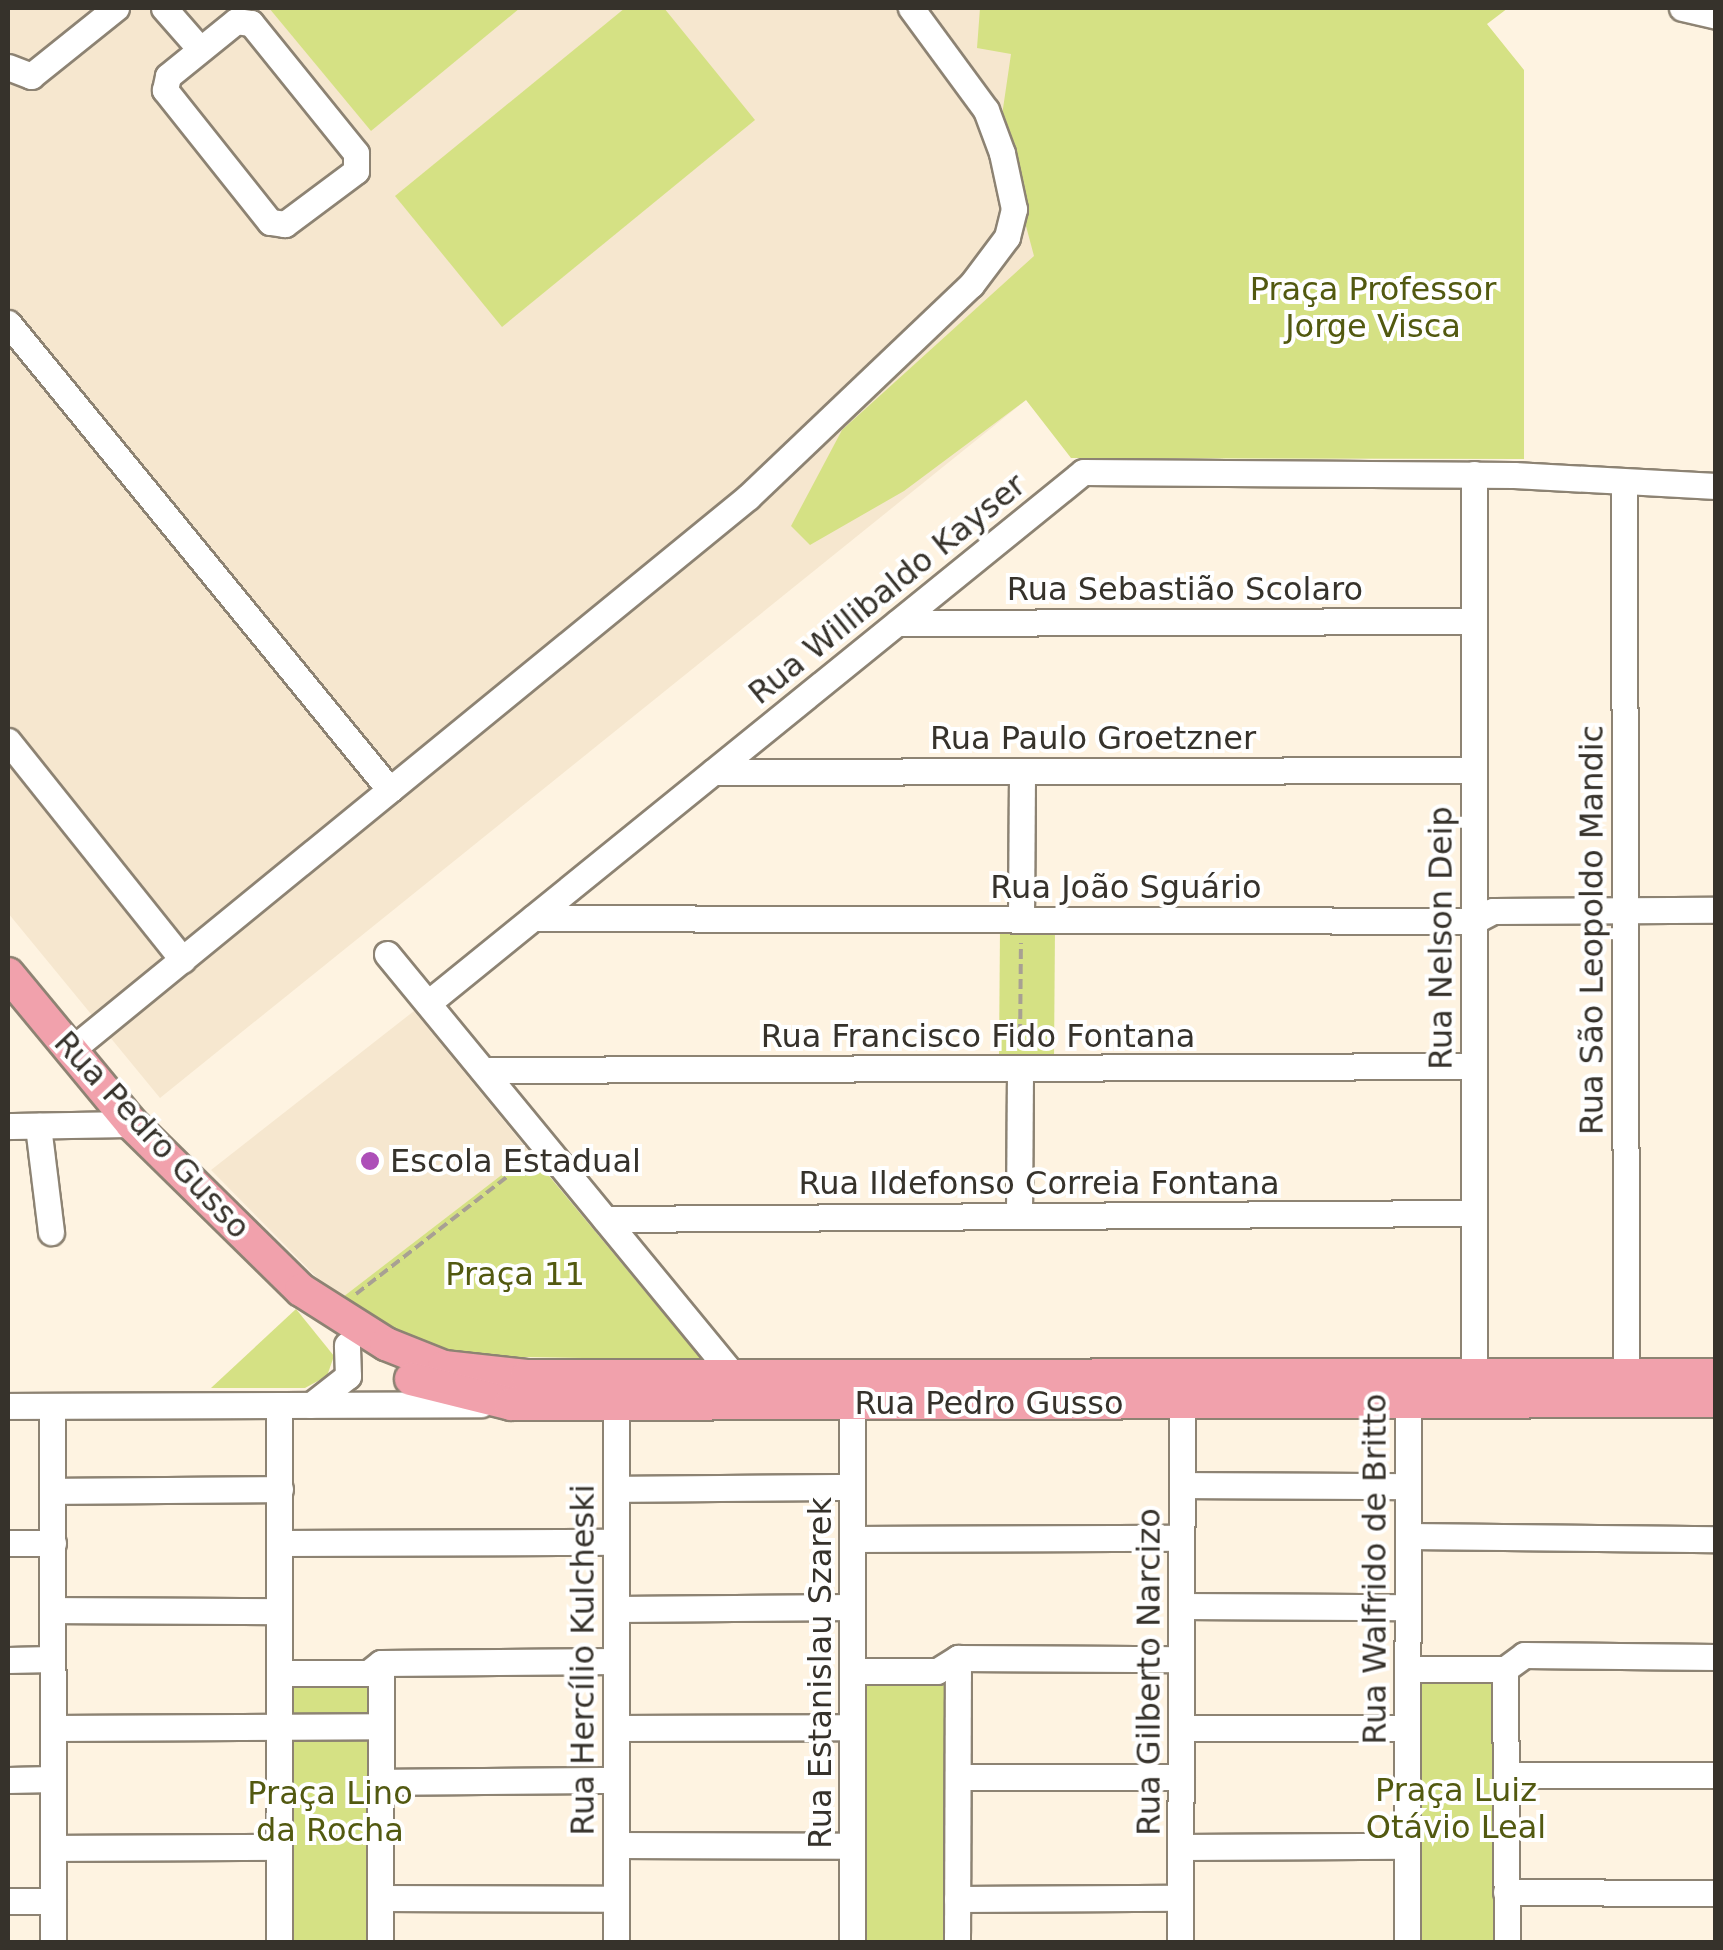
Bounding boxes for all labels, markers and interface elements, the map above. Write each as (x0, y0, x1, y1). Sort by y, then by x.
park label: Praça Professor Jorge Visca (1250, 271, 1496, 346)
street label: Rua Willibaldo Kayser (741, 466, 1033, 712)
street label: Rua Sebastião Scolaro (1007, 570, 1363, 608)
street label: Rua Paulo Groetzner (930, 719, 1256, 757)
street label: Rua São Leopoldo Mandic (1573, 725, 1611, 1135)
street label: Rua Nelson Deip (1422, 806, 1460, 1070)
street label: Rua João Sguário (990, 868, 1262, 906)
street label: Rua Francisco Fido Fontana (761, 1017, 1195, 1055)
street label: Rua Pedro Gusso (46, 1023, 258, 1247)
place label: Escola Estadual (390, 1142, 641, 1180)
marker: Escola Estadual (359, 1150, 381, 1172)
street label: Rua Ildefonso Correia Fontana (798, 1164, 1280, 1202)
park label: Praça 11 (445, 1255, 585, 1293)
street label: Rua Pedro Gusso (854, 1384, 1124, 1422)
street label: Rua Walfrido de Britto (1356, 1393, 1394, 1745)
street label: Rua Hercílio Kulcheski (564, 1484, 602, 1836)
street label: Rua Estanislau Szarek (801, 1497, 839, 1849)
street label: Rua Gilberto Narcizo (1130, 1508, 1168, 1836)
park label: Praça Luiz Otávio Leal (1366, 1772, 1546, 1847)
park label: Praça Lino da Rocha (247, 1775, 413, 1850)

